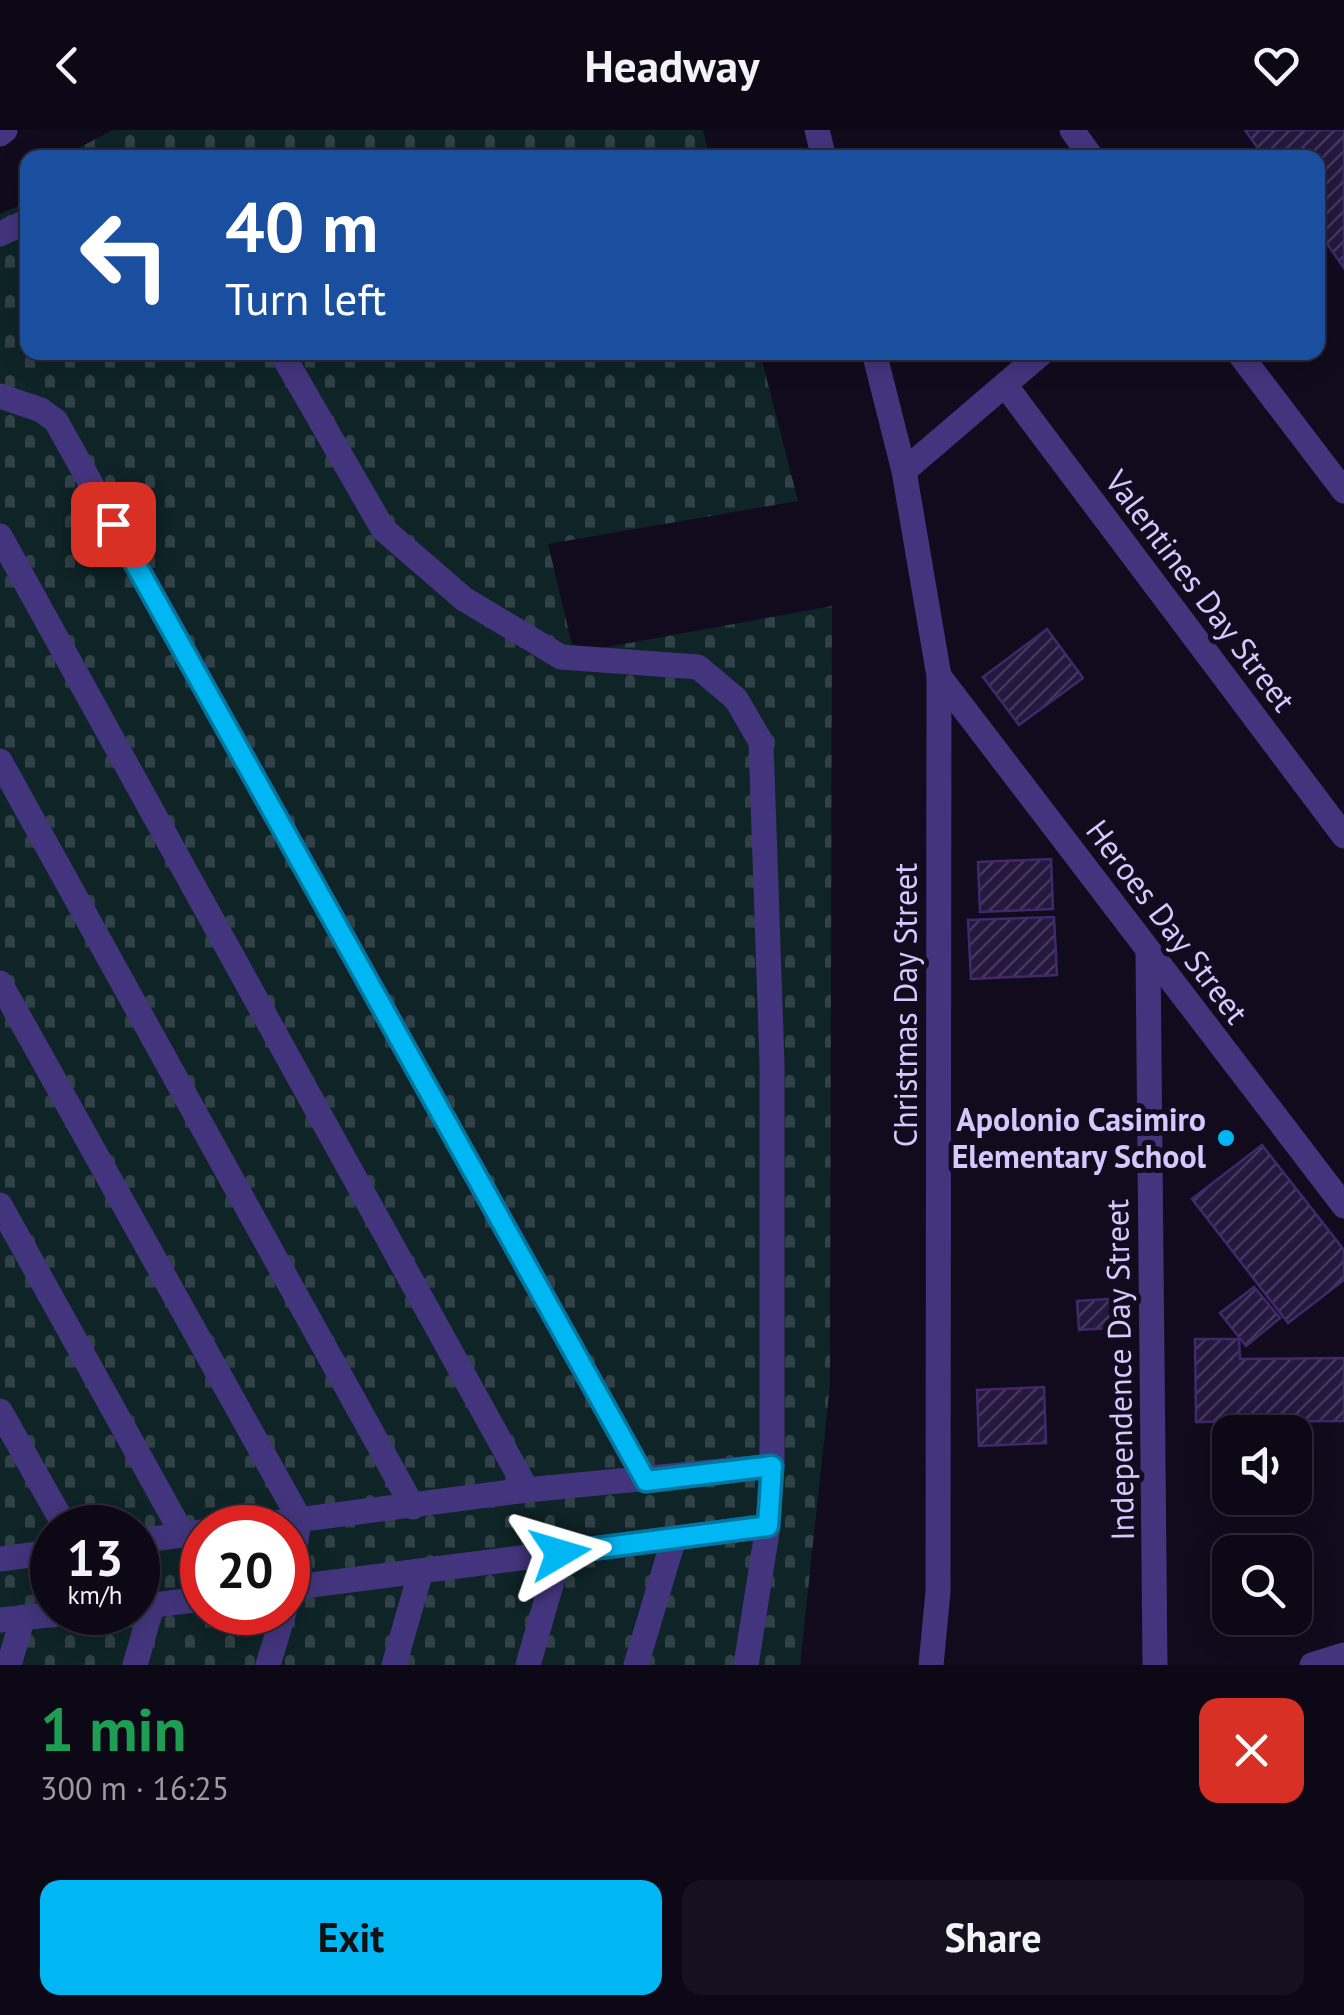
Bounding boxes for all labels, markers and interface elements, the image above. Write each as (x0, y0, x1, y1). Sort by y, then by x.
text: Headway (584, 36, 760, 94)
icon: back (40, 38, 95, 93)
icon: heart (1249, 38, 1304, 93)
text: 40 m (225, 181, 378, 271)
icon: left (60, 190, 190, 320)
text: Turn left (225, 269, 386, 327)
street label: Valentines Day Street (1096, 461, 1305, 720)
pin (71, 482, 156, 567)
icon: arrive (86, 497, 141, 552)
street label: Heroes Day Street (1077, 811, 1258, 1032)
street label: Christmas Day Street (884, 863, 926, 1147)
place label: Apolonio Casimiro Elementary School (952, 1098, 1207, 1177)
marker: Apolonio Casimiro Elementary School (1215, 1127, 1237, 1149)
street label: Independence Day Street (1095, 1199, 1143, 1541)
map controls (1212, 1415, 1312, 1635)
button: sound (1212, 1415, 1312, 1515)
position arrow (508, 1501, 612, 1605)
speed limit sign: 20 (180, 1505, 310, 1635)
text: 13 (67, 1525, 123, 1590)
button: search (1212, 1535, 1312, 1635)
text: km/h (68, 1579, 122, 1611)
text: 1 min (40, 1690, 186, 1768)
button: close (1199, 1698, 1304, 1803)
text: 300 m · 16:25 (40, 1767, 229, 1809)
button: Exit (40, 1880, 662, 1995)
button: Share (682, 1880, 1304, 1995)

